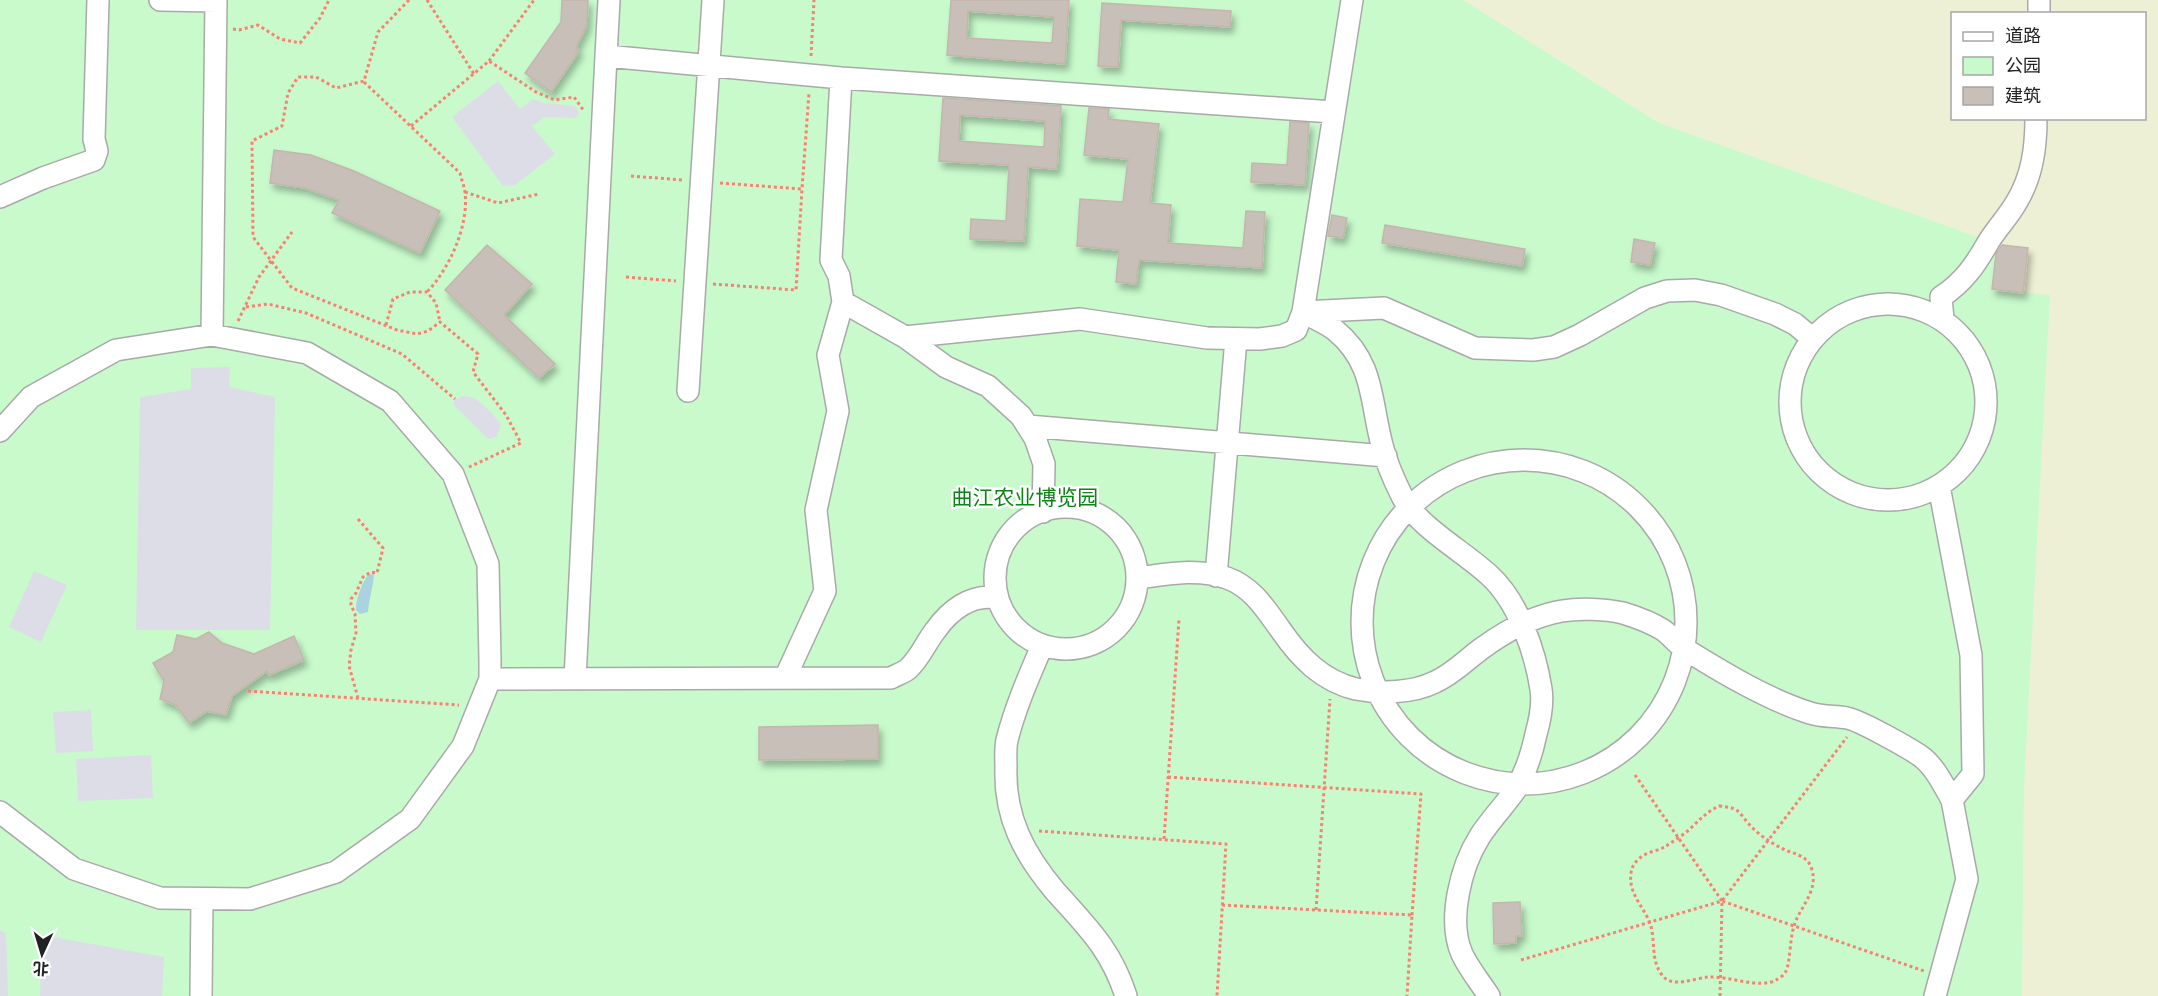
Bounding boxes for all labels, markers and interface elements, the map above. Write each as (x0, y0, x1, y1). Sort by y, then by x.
legend (1951, 12, 2146, 120)
text: 道路 (2005, 26, 2041, 49)
text: 公园 (2005, 56, 2041, 79)
text: 建筑 (2005, 86, 2041, 109)
park label: 曲江农业博览园 (952, 486, 1099, 513)
north arrow (12, 924, 72, 984)
text: 北 (32, 956, 50, 978)

